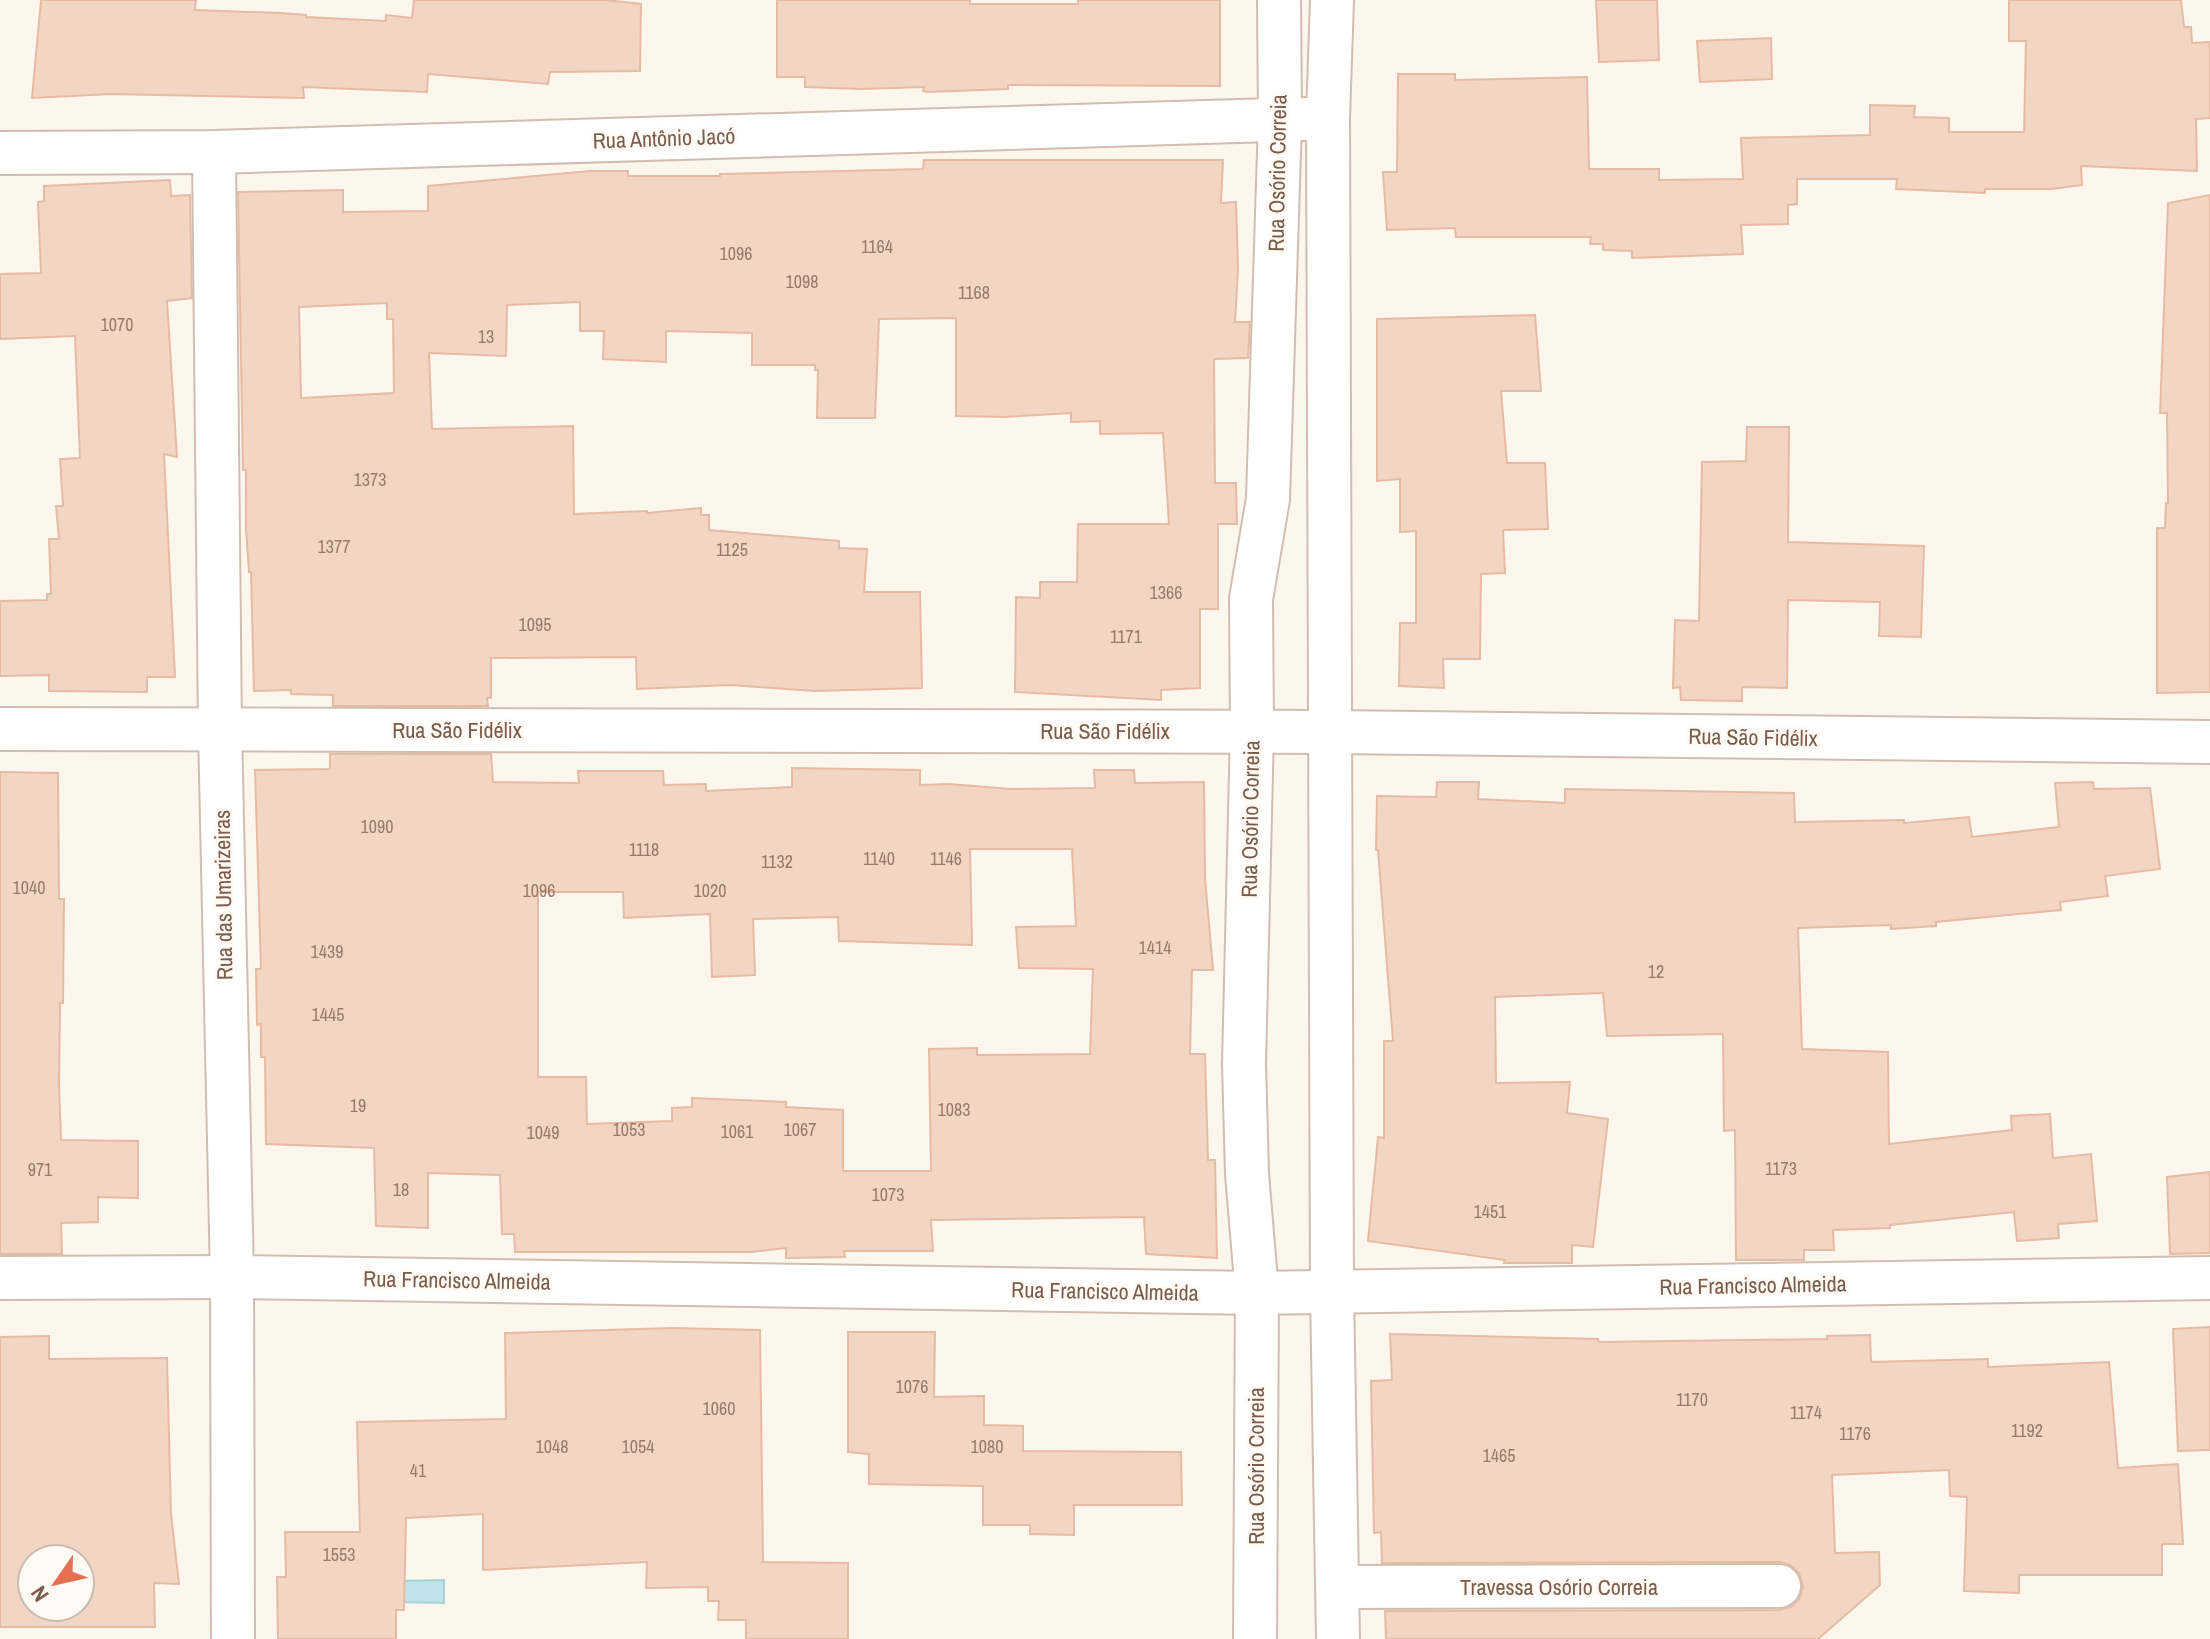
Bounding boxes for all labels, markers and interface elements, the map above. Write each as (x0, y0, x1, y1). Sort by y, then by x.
street label: Rua Osório Correia (1261, 94, 1293, 252)
street label: Rua Antônio Jacó (592, 121, 736, 155)
house number: 1164 (861, 234, 893, 259)
house number: 1096 (720, 241, 752, 266)
house number: 1098 (786, 269, 818, 294)
house number: 1168 (958, 280, 990, 305)
house number: 1070 (101, 312, 133, 337)
house number: 13 (478, 324, 494, 349)
house number: 1373 (354, 467, 386, 492)
house number: 1377 (318, 534, 350, 559)
house number: 1125 (716, 537, 748, 562)
house number: 1366 (1150, 580, 1182, 605)
house number: 1095 (519, 612, 551, 637)
house number: 1171 (1110, 624, 1143, 649)
street label: Rua São Fidélix (392, 715, 522, 745)
street label: Rua São Fidélix (1040, 716, 1170, 746)
street label: Rua São Fidélix (1688, 721, 1818, 753)
street label: Rua Osório Correia (1234, 740, 1266, 898)
street label: Rua das Umarizeiras (207, 810, 239, 980)
house number: 1090 (361, 814, 393, 839)
house number: 1118 (629, 837, 659, 862)
house number: 1140 (863, 846, 895, 871)
house number: 1146 (930, 846, 962, 871)
house number: 1132 (761, 849, 793, 874)
house number: 1040 (13, 875, 45, 900)
house number: 1096 (523, 878, 555, 903)
house number: 1020 (694, 878, 726, 903)
house number: 1414 (1139, 935, 1171, 960)
house number: 1439 (311, 939, 343, 964)
house number: 12 (1648, 959, 1664, 984)
house number: 1445 (312, 1002, 344, 1027)
house number: 19 (350, 1093, 366, 1118)
house number: 1083 (938, 1097, 970, 1122)
house number: 1053 (613, 1117, 645, 1142)
house number: 1067 (784, 1117, 816, 1142)
house number: 1061 (721, 1119, 754, 1144)
house number: 1049 (527, 1120, 559, 1145)
house number: 1173 (1765, 1156, 1797, 1181)
house number: 971 (28, 1157, 53, 1182)
house number: 18 (393, 1177, 409, 1202)
house number: 1073 (872, 1182, 904, 1207)
house number: 1451 (1474, 1199, 1507, 1224)
street label: Rua Francisco Almeida (363, 1263, 551, 1297)
street label: Rua Francisco Almeida (1659, 1268, 1847, 1302)
street label: Rua Francisco Almeida (1011, 1274, 1199, 1308)
house number: 1076 (896, 1374, 928, 1399)
street label: Rua Osório Correia (1241, 1387, 1271, 1545)
house number: 1170 (1676, 1387, 1708, 1412)
house number: 1060 (703, 1396, 735, 1421)
house number: 1174 (1790, 1400, 1822, 1425)
house number: 1192 (2011, 1418, 2043, 1443)
house number: 1176 (1839, 1421, 1871, 1446)
house number: 1048 (536, 1434, 568, 1459)
house number: 1054 (622, 1434, 654, 1459)
house number: 1080 (971, 1434, 1003, 1459)
house number: 1465 (1483, 1443, 1515, 1468)
house number: 41 (410, 1458, 427, 1483)
house number: 1553 (323, 1542, 355, 1567)
north arrow (16, 1543, 96, 1623)
street label: Travessa Osório Correia (1460, 1572, 1658, 1602)
text: N (23, 1580, 55, 1608)

